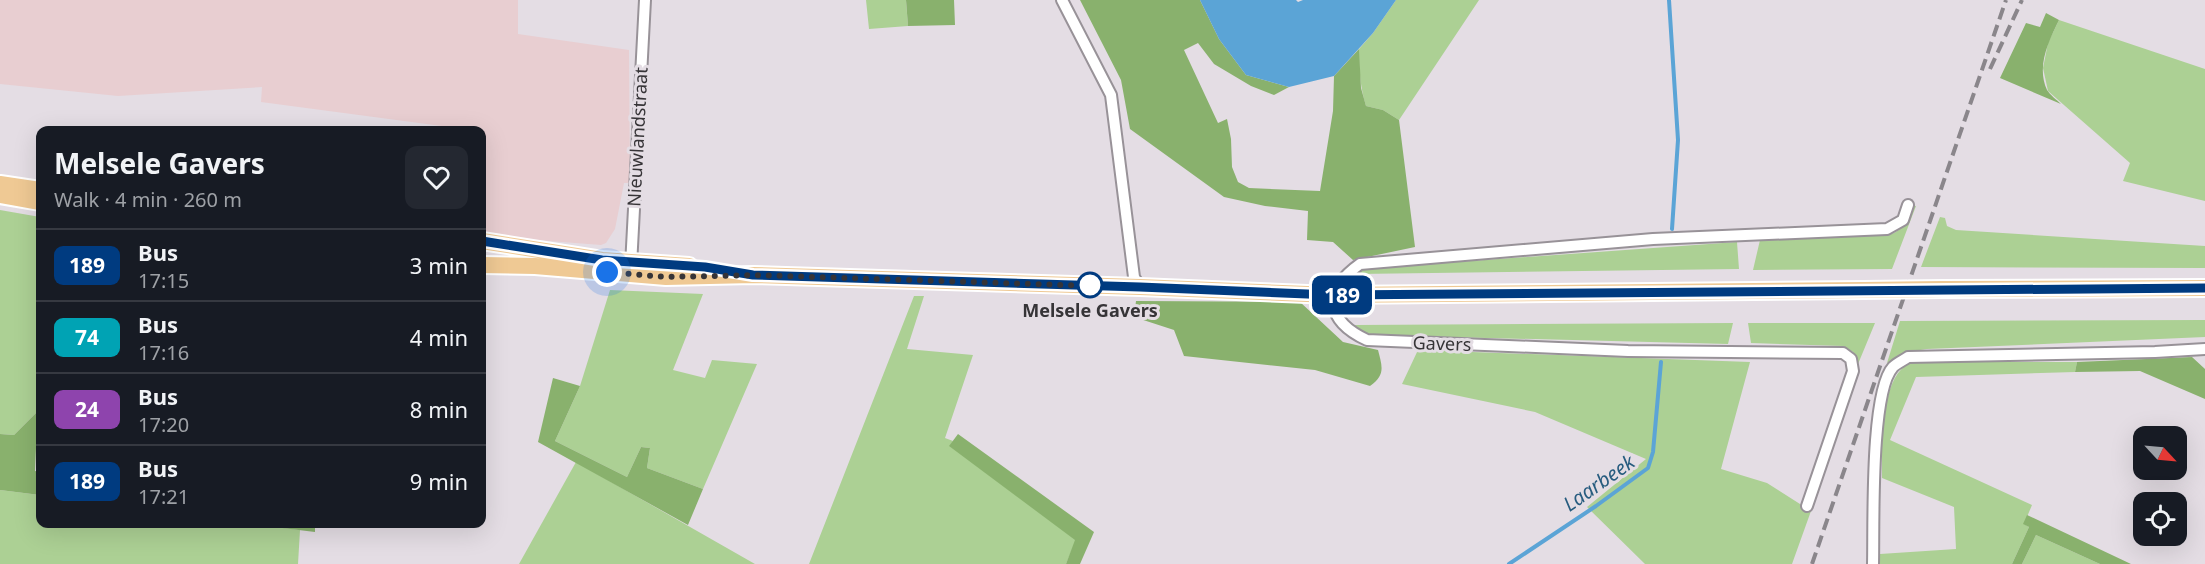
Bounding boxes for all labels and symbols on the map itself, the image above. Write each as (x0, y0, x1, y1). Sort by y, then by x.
street label: Nieuwlandstraat (621, 66, 653, 207)
your location (592, 257, 622, 287)
marker: Melsele Gavers (1077, 272, 1103, 298)
line badge: 189 (1308, 276, 1376, 314)
place label: Melsele Gavers (1022, 298, 1158, 322)
street label: Gavers (1412, 330, 1472, 356)
north arrow (2133, 426, 2187, 480)
water label: Laarbeek (1558, 447, 1641, 517)

